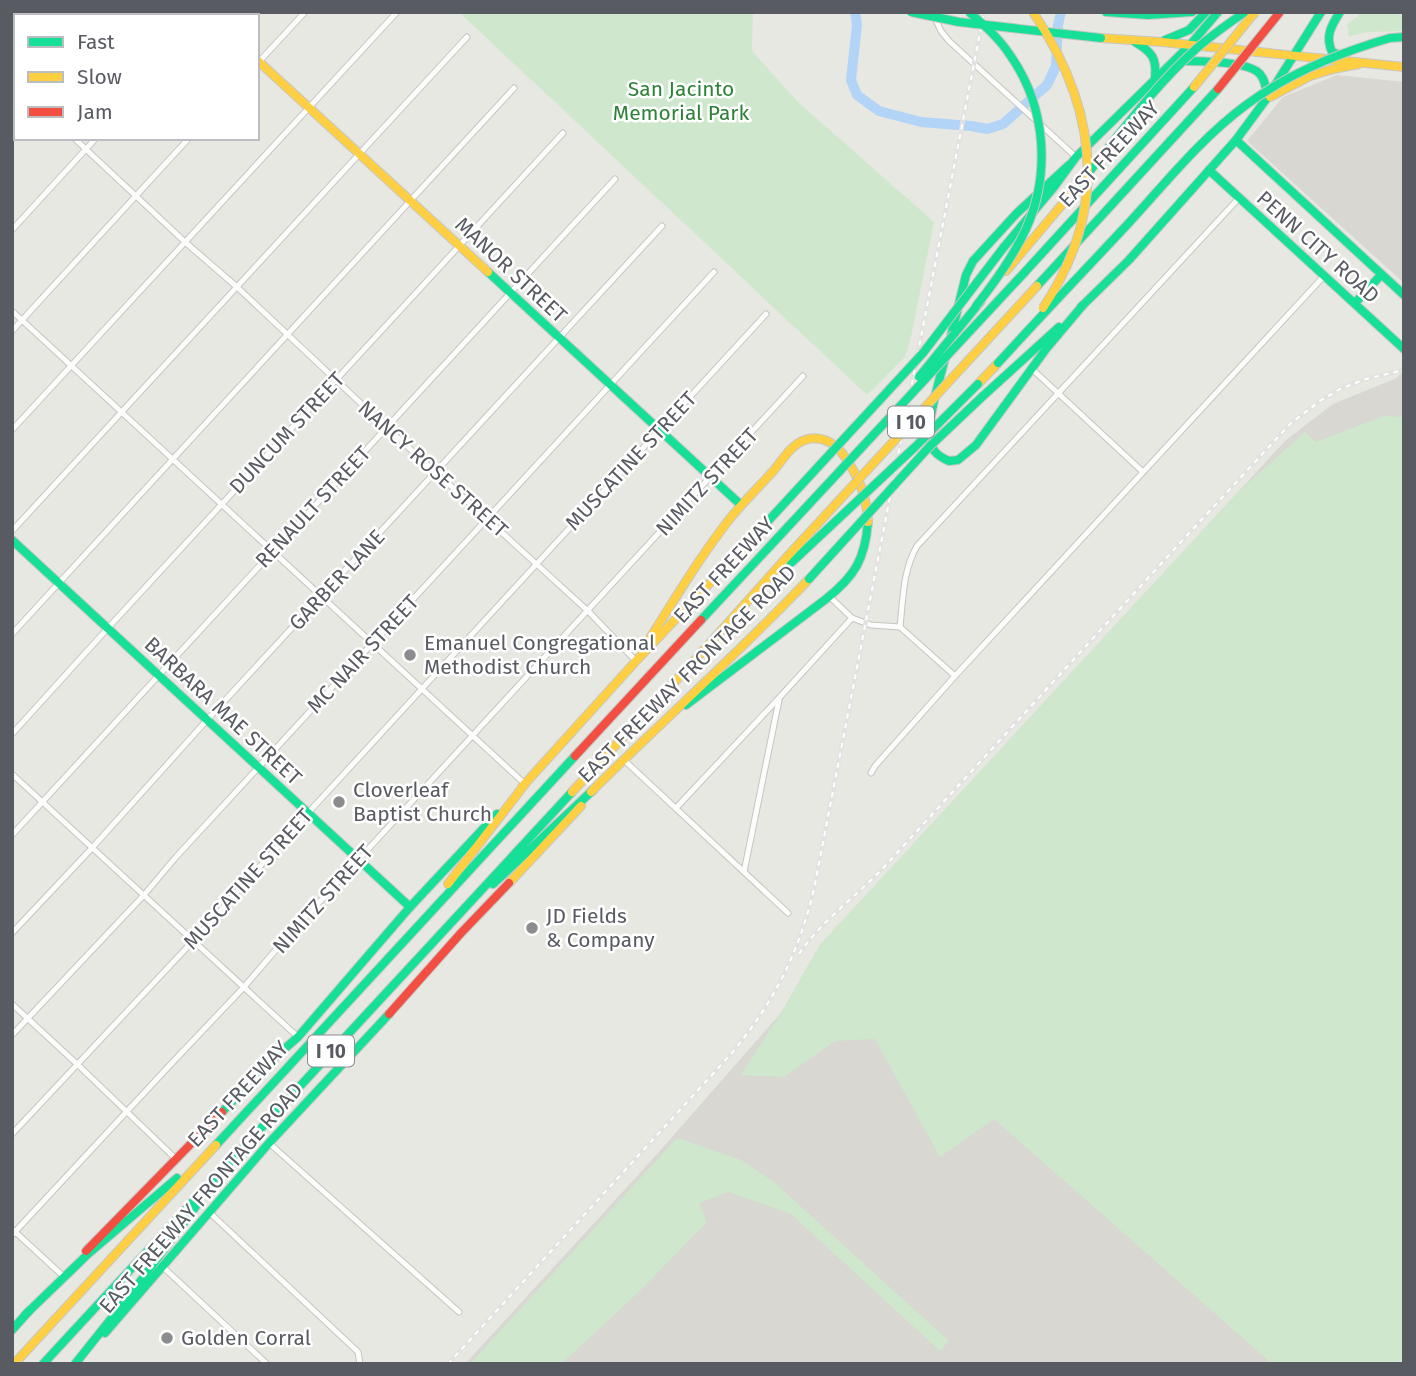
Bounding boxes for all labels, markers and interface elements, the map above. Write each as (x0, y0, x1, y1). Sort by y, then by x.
legend (14, 14, 259, 140)
text: Fast (77, 29, 115, 55)
text: Slow (77, 64, 122, 90)
park label: San Jacinto Memorial Park (613, 76, 749, 126)
street label: EAST FREEWAY (1053, 95, 1165, 213)
text: Jam (77, 99, 113, 125)
street label: PENN CITY ROAD (1251, 185, 1385, 309)
street label: MANOR STREET (450, 212, 572, 328)
street label: DUNCUM STREET (224, 367, 350, 499)
street label: MUSCATINE STREET (560, 386, 702, 536)
street label: NANCY ROSE STREET (353, 395, 513, 543)
road number: I 10 (888, 406, 934, 438)
street label: NIMITZ STREET (650, 423, 764, 541)
street label: RENAULT STREET (250, 441, 376, 573)
street label: EAST FREEWAY (668, 511, 780, 629)
street label: GARBER LANE (284, 524, 390, 636)
street label: EAST FREEWAY FRONTAGE ROAD (573, 560, 801, 788)
street label: MC NAIR STREET (302, 589, 424, 719)
place label: Emanuel Congregational Methodist Church (424, 630, 655, 680)
street label: BARBARA MAE STREET (139, 631, 307, 791)
marker: Emanuel Congregational Methodist Church (402, 647, 418, 663)
place label: Cloverleaf Baptist Church (353, 777, 492, 827)
marker: Cloverleaf Baptist Church (331, 794, 347, 810)
street label: MUSCATINE STREET (178, 803, 318, 955)
street label: NIMITZ STREET (267, 839, 379, 959)
place label: JD Fields & Company (546, 903, 655, 953)
marker: JD Fields & Company (524, 920, 540, 936)
street label: EAST FREEWAY (182, 1035, 294, 1153)
road number: I 10 (308, 1036, 354, 1066)
street label: EAST FREEWAY FRONTAGE ROAD (94, 1077, 308, 1319)
place label: Golden Corral (181, 1325, 311, 1351)
marker: Golden Corral (159, 1330, 175, 1346)

